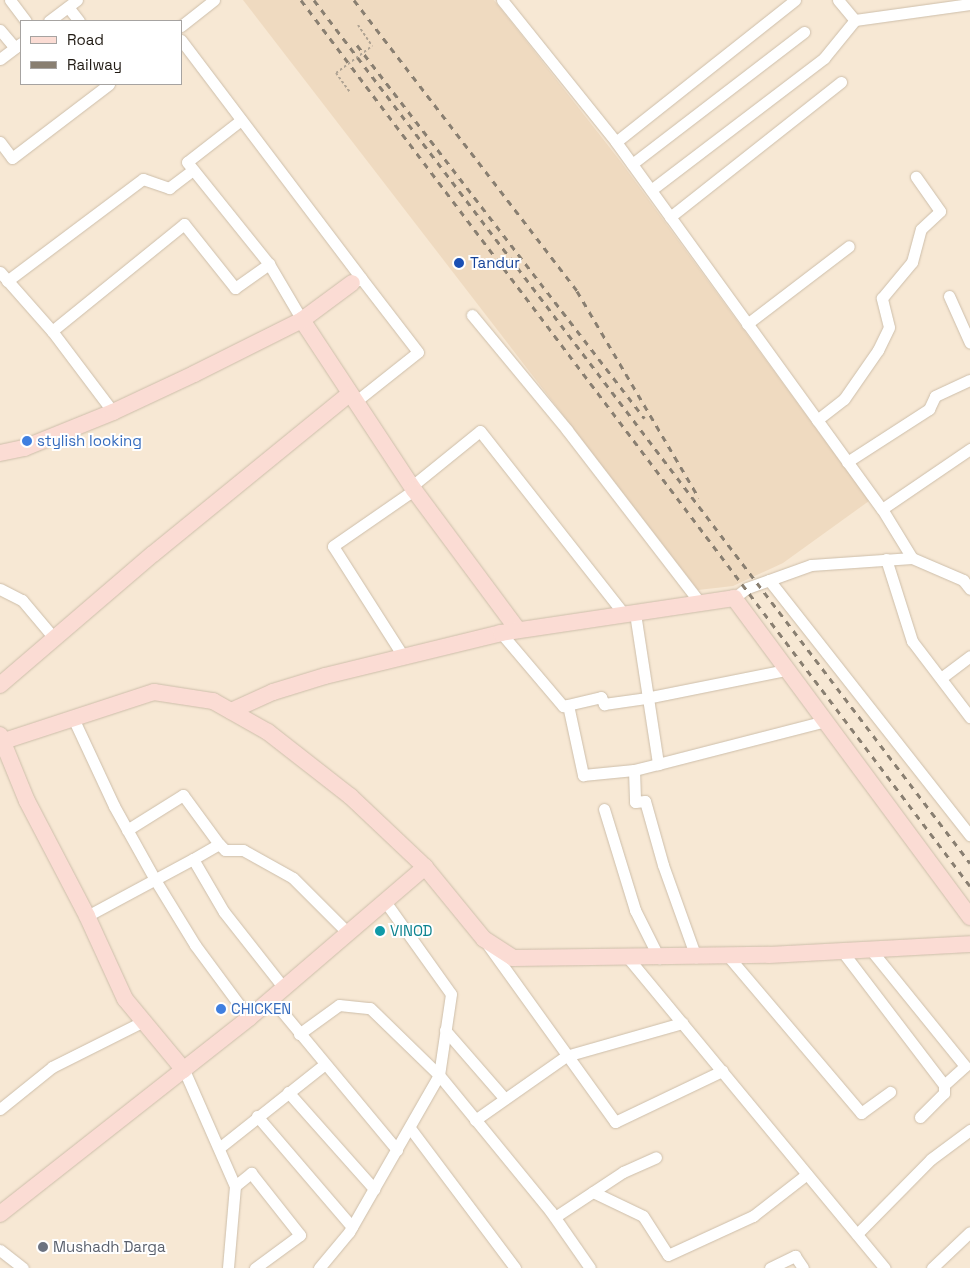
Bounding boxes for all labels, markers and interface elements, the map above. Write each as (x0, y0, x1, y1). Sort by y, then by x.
legend (20, 20, 182, 85)
text: Road (67, 30, 104, 49)
text: Railway (67, 55, 122, 74)
place label: Tandur (470, 254, 520, 272)
marker: Tandur (452, 256, 466, 270)
place label: stylish looking (37, 432, 142, 450)
marker: stylish looking (21, 435, 33, 447)
place label: VINOD (390, 922, 433, 940)
marker: VINOD (374, 925, 386, 937)
place label: CHICKEN (231, 1000, 291, 1018)
marker: CHICKEN (215, 1003, 227, 1015)
place label: Mushadh Darga (53, 1238, 166, 1256)
marker: Mushadh Darga (37, 1241, 49, 1253)

